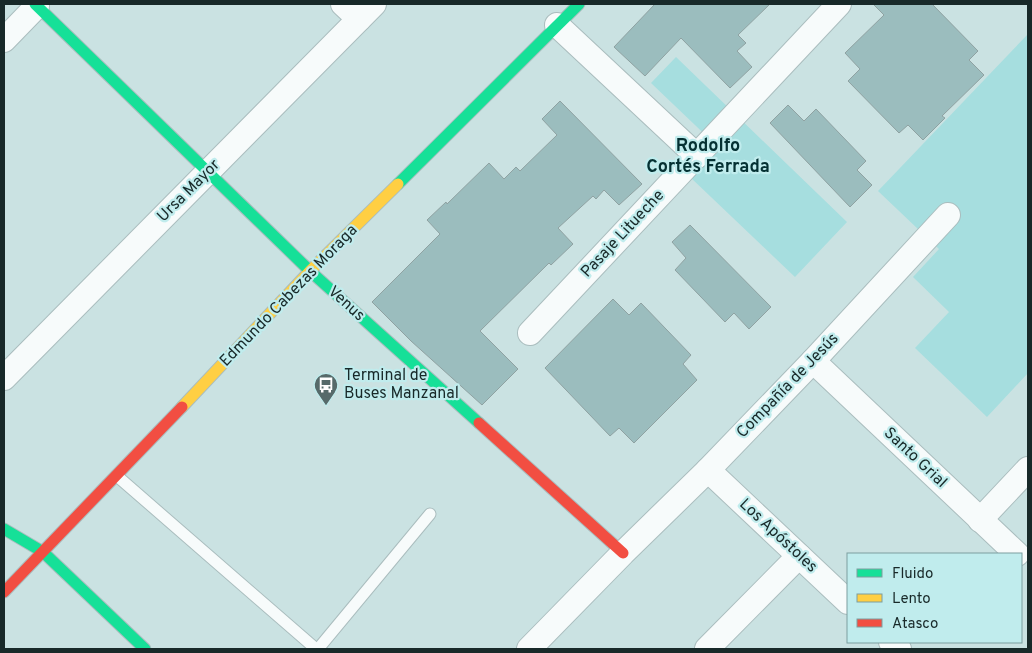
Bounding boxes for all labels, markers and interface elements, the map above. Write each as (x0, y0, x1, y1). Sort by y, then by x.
district label: Rodolfo Cortés Ferrada (646, 135, 770, 179)
street label: Ursa Mayor (153, 155, 225, 227)
street label: Pasaje Litueche (577, 186, 669, 282)
street label: Edmundo Cabezas Moraga (216, 221, 362, 371)
street label: Venus (323, 282, 369, 326)
street label: Compañía de Jesús (733, 329, 843, 443)
place label: Terminal de Buses Manzanal (344, 366, 459, 404)
bus stop icon: Terminal de Buses Manzanal (313, 372, 339, 406)
street label: Santo Grial (879, 424, 951, 492)
street label: Los Apóstoles (735, 495, 821, 577)
legend (847, 553, 1022, 643)
text: Fluido (892, 565, 933, 584)
text: Lento (892, 590, 931, 609)
text: Atasco (892, 615, 938, 634)

